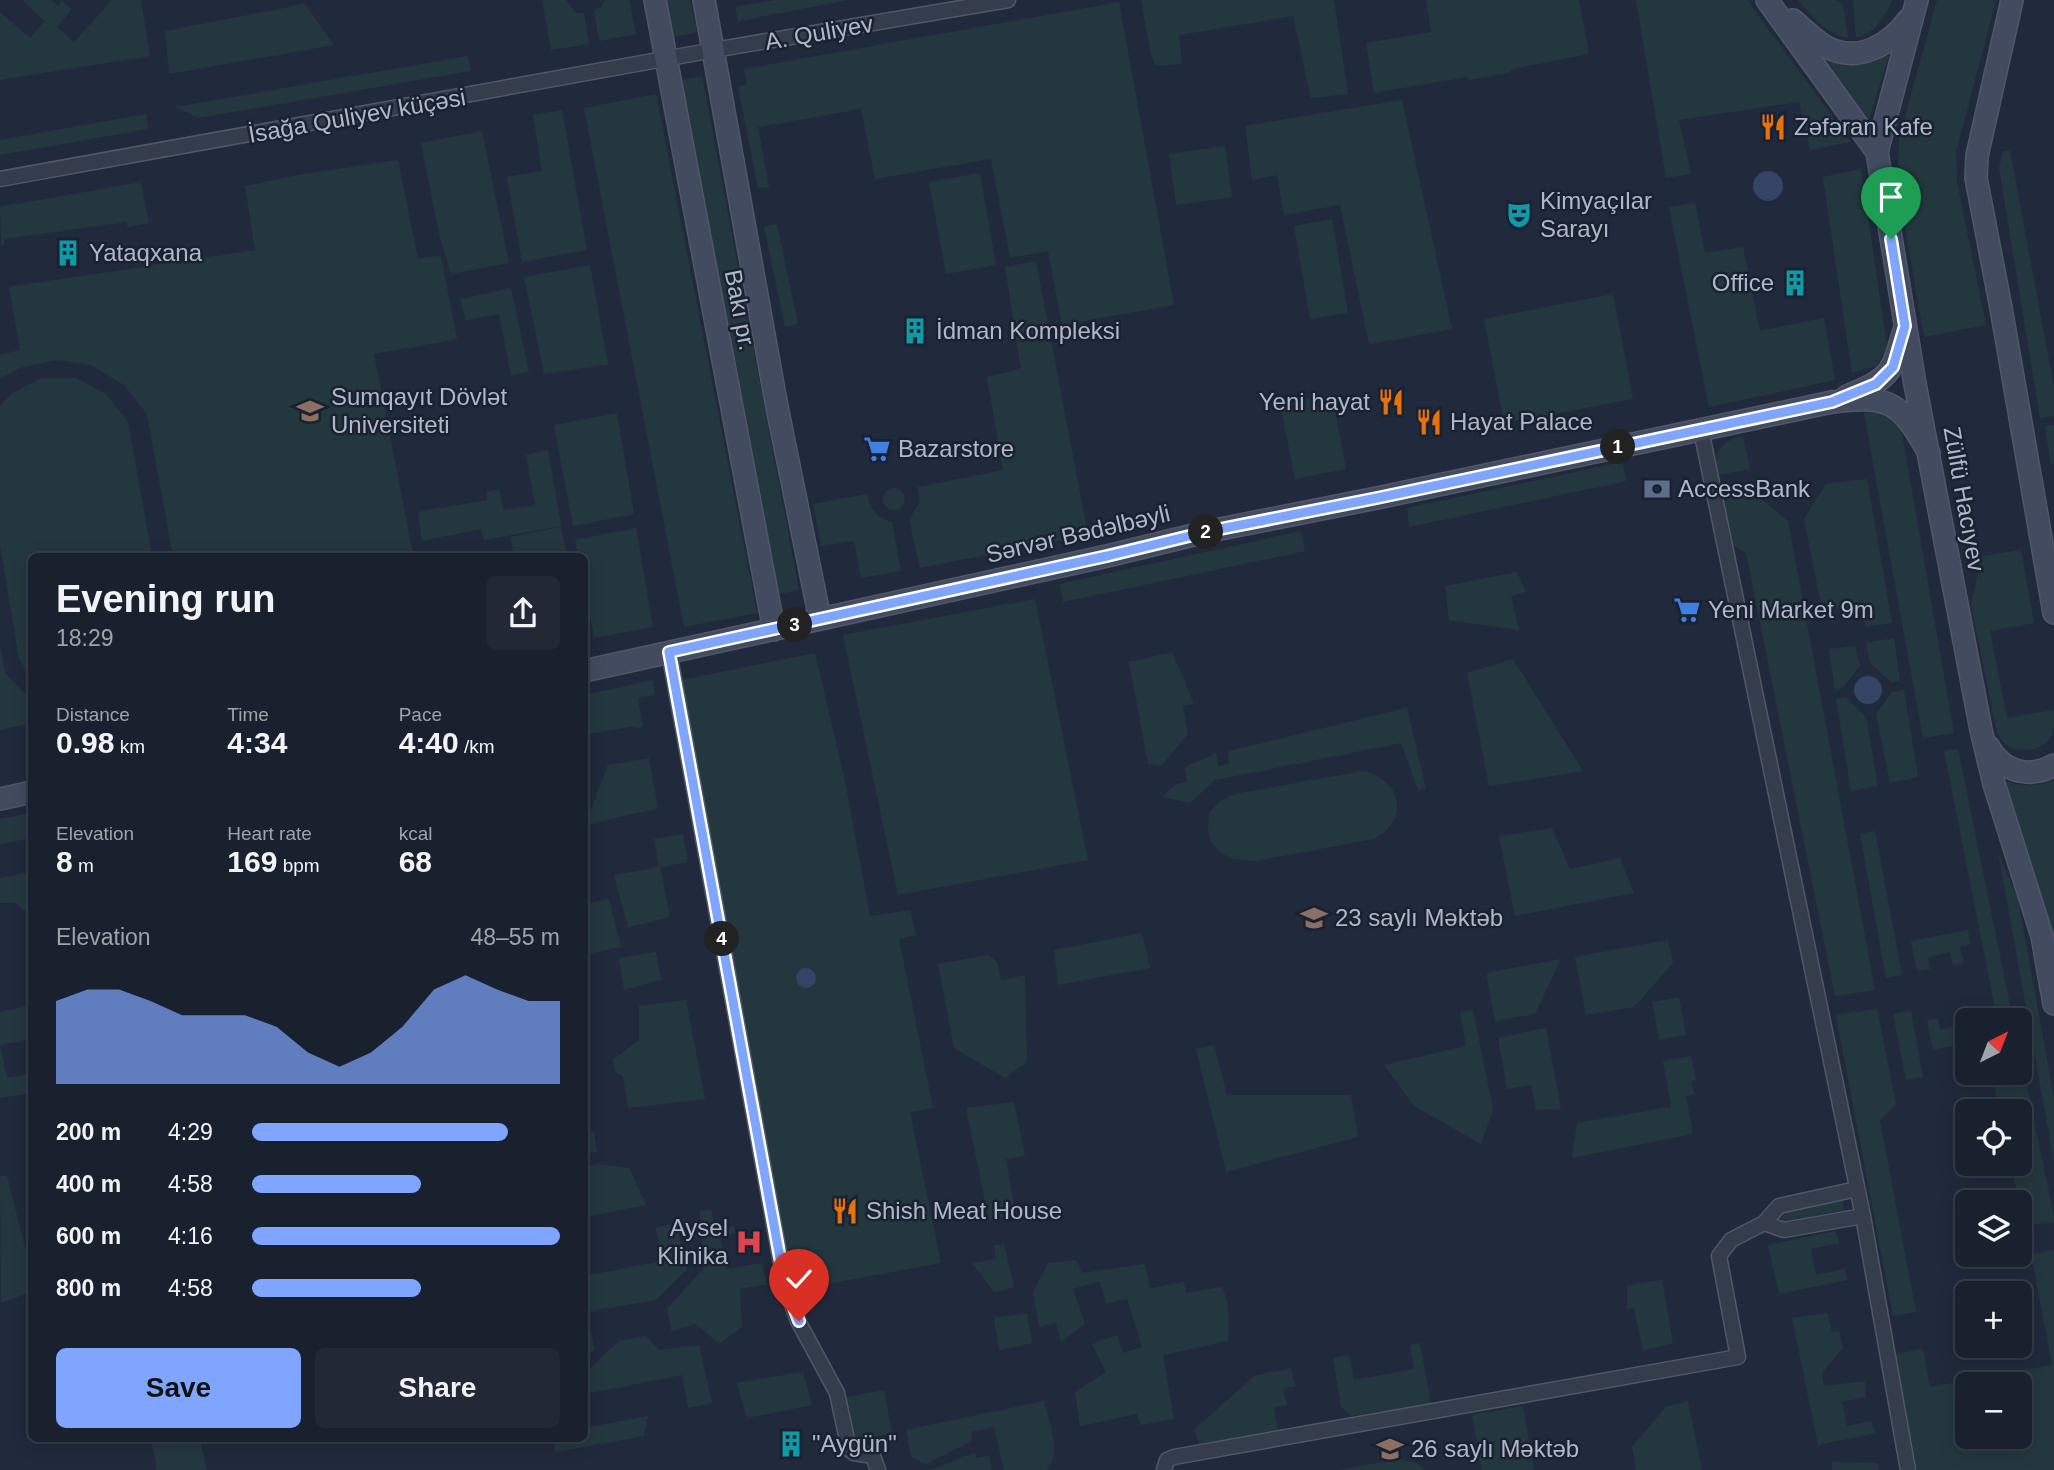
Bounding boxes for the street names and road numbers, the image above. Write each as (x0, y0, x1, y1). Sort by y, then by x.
street label: A. Quliyev (763, 10, 875, 55)
street label: İsağa Quliyev küçəsi (246, 83, 468, 148)
street label: Bakı pr. (719, 267, 762, 352)
street label: Zülfü Hacıyev (1938, 424, 1991, 574)
street label: Sərvər Bədəlbəyli (983, 499, 1173, 568)

